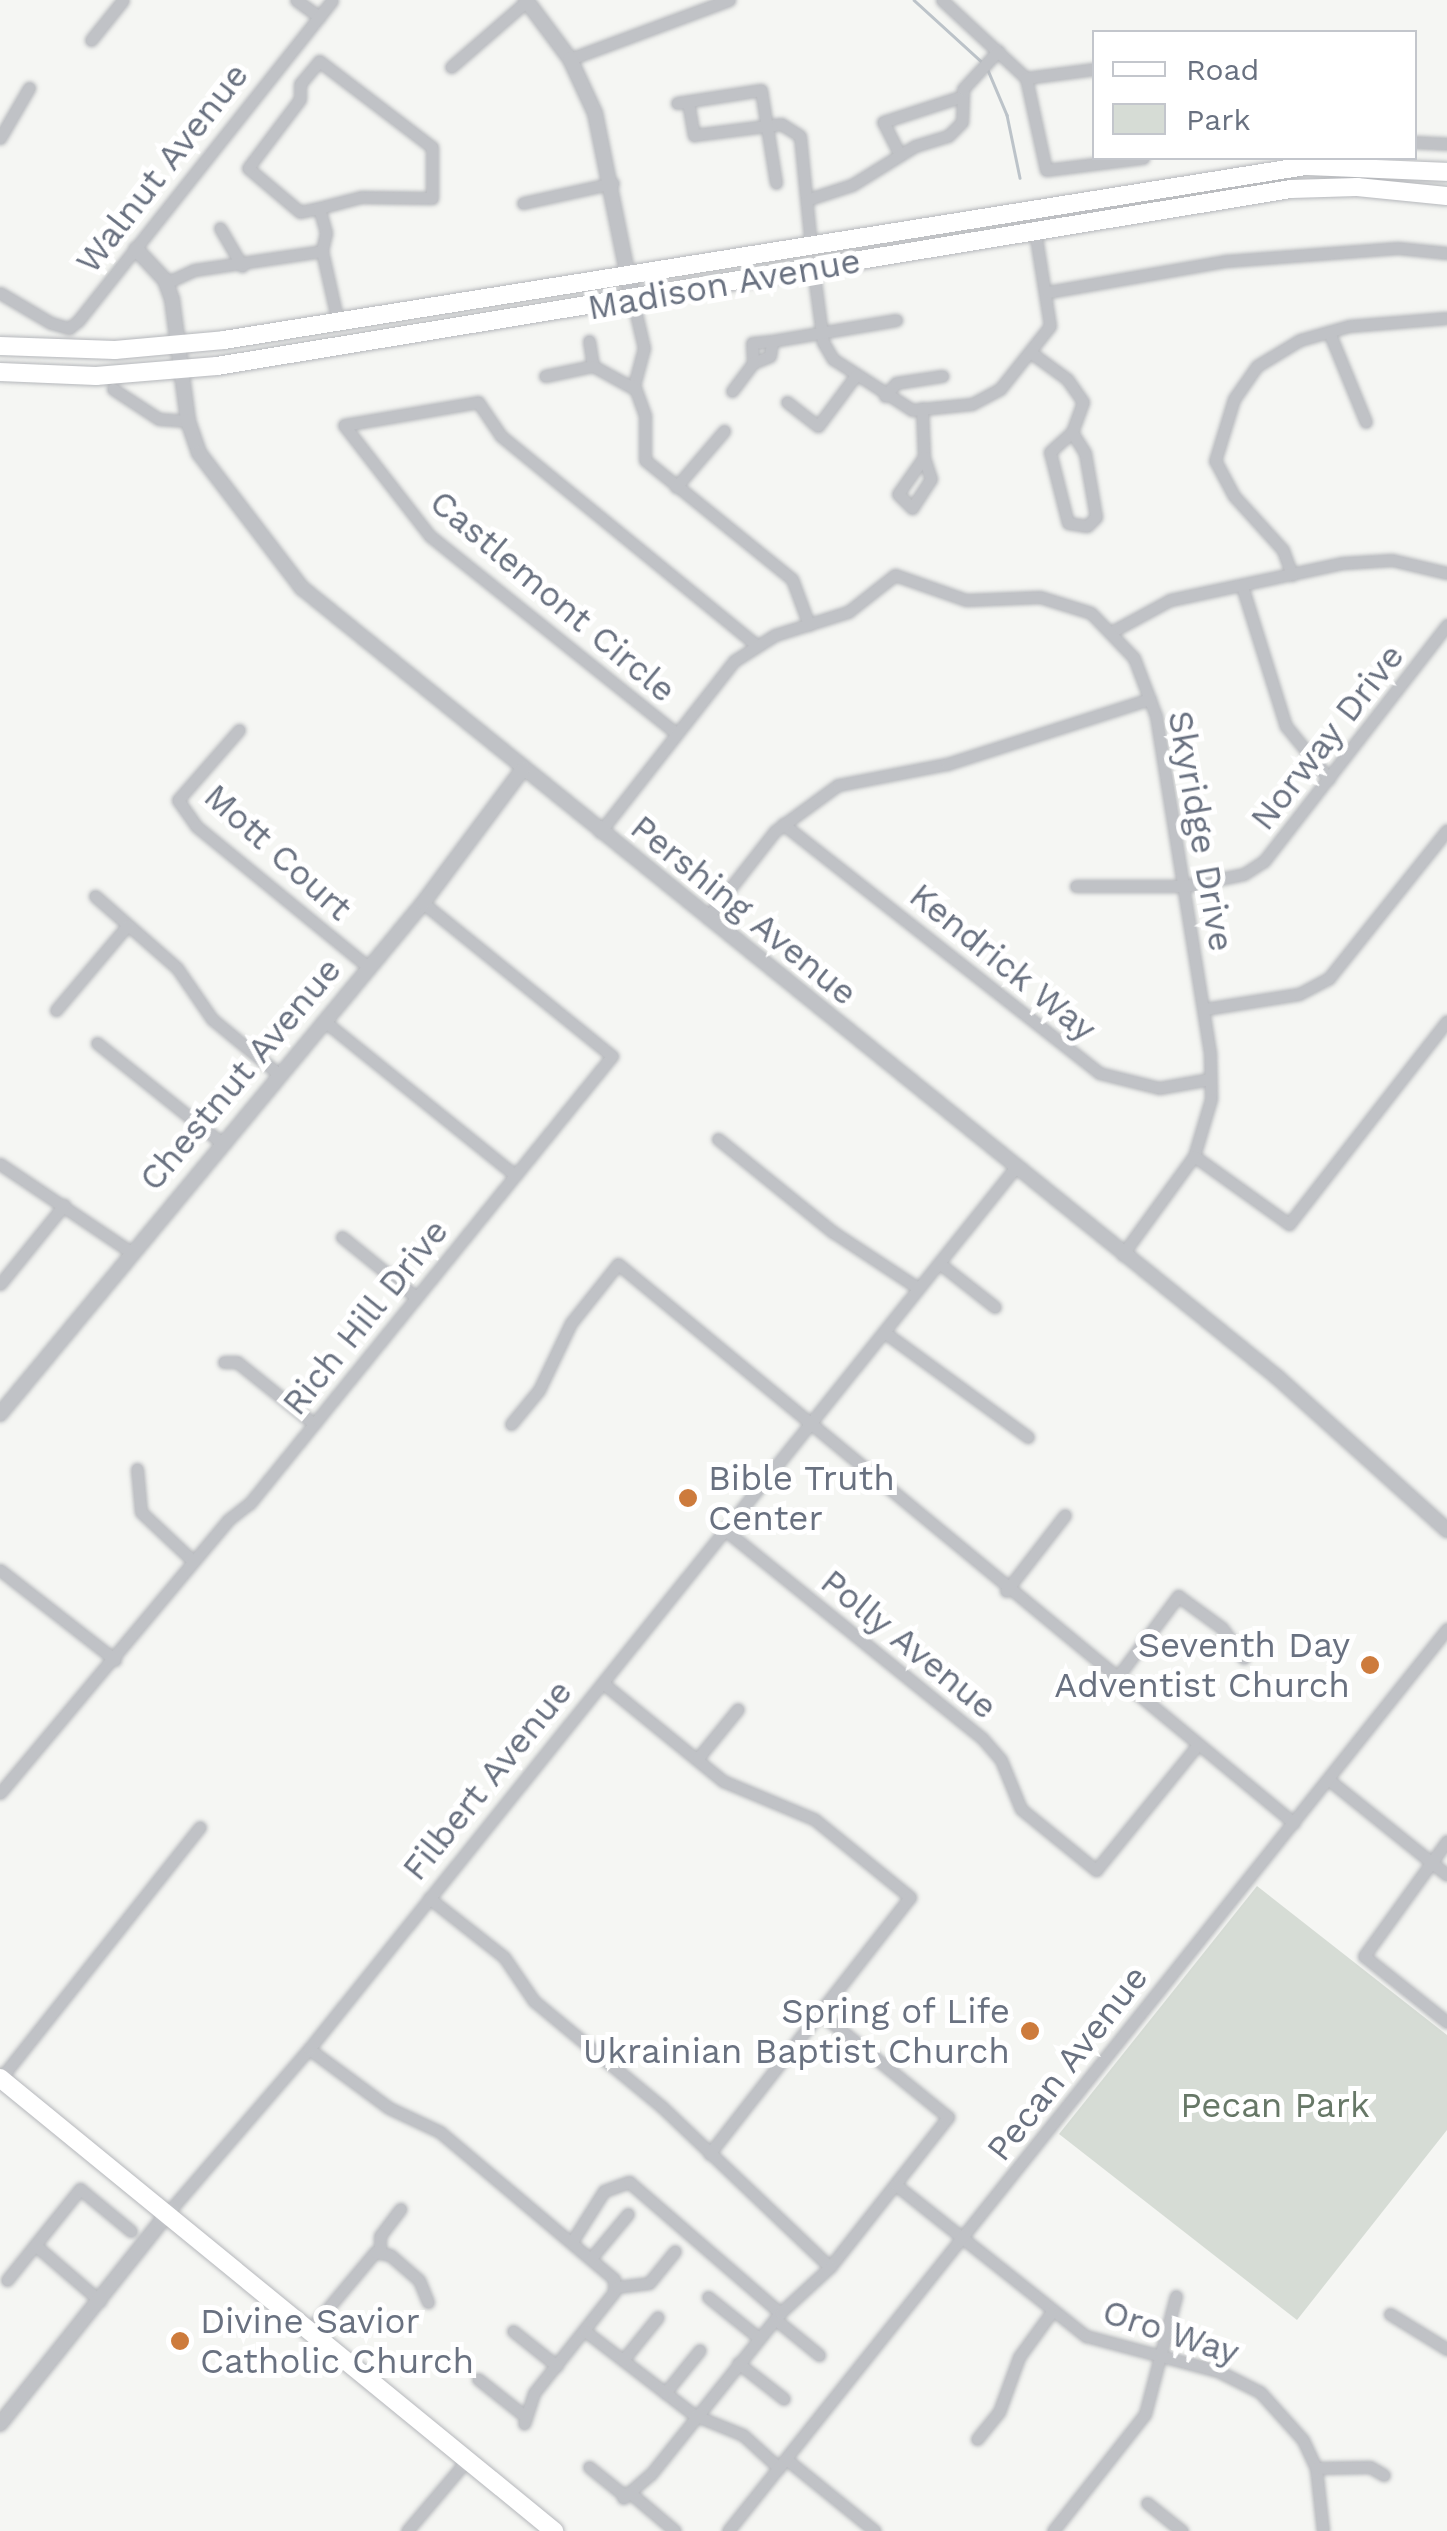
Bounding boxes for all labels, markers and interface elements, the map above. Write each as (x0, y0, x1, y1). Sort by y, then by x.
legend (1092, 30, 1417, 160)
text: Road (1186, 52, 1259, 87)
street label: Walnut Avenue (67, 54, 257, 282)
text: Park (1186, 102, 1251, 137)
street label: Madison Avenue (584, 239, 864, 329)
street label: Castlemont Circle (422, 481, 684, 711)
street label: Norway Drive (1241, 635, 1413, 839)
street label: Skyridge Drive (1159, 707, 1243, 955)
street label: Mott Court (196, 775, 360, 929)
street label: Pershing Avenue (622, 806, 866, 1014)
street label: Kendrick Way (901, 874, 1105, 1050)
street label: Chestnut Avenue (130, 948, 350, 1200)
street label: Rich Hill Drive (273, 1210, 457, 1424)
place label: Bible Truth Center (708, 1457, 896, 1539)
marker: Bible Truth Center (677, 1487, 699, 1509)
street label: Polly Avenue (812, 1560, 1006, 1728)
place label: Seventh Day Adventist Church (1054, 1624, 1350, 1706)
marker: Seventh Day Adventist Church (1359, 1654, 1381, 1676)
street label: Filbert Avenue (393, 1671, 581, 1889)
street label: Pecan Avenue (977, 1956, 1157, 2170)
place label: Spring of Life Ukrainian Baptist Church (583, 1990, 1010, 2072)
marker: Spring of Life Ukrainian Baptist Church (1019, 2020, 1041, 2042)
park label: Pecan Park (1180, 2084, 1370, 2126)
street label: Oro Way (1097, 2290, 1245, 2374)
place label: Divine Savior Catholic Church (200, 2300, 474, 2382)
marker: Divine Savior Catholic Church (169, 2330, 191, 2352)

